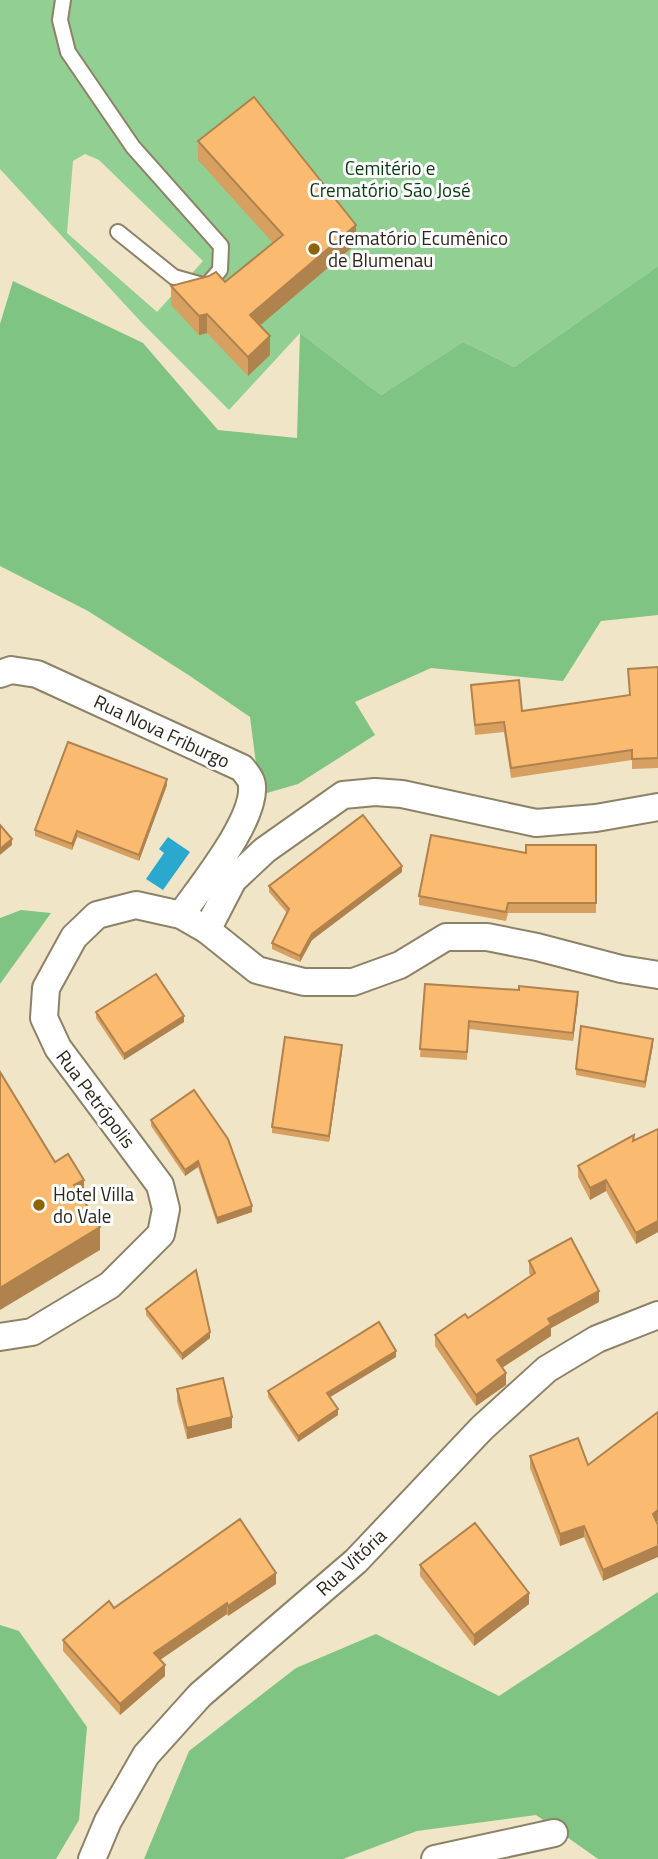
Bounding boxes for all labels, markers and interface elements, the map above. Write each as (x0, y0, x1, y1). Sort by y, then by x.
park label: Cemitério e Crematório São José (309, 153, 471, 204)
place label: Crematório Ecumênico de Blumenau (328, 223, 508, 274)
marker: Crematório Ecumênico de Blumenau (306, 241, 322, 257)
street label: Rua Nova Friburgo (89, 686, 235, 775)
street label: Rua Petrópolis (50, 1043, 143, 1154)
place label: Hotel Villa do Vale (53, 1179, 135, 1230)
marker: Hotel Villa do Vale (31, 1197, 47, 1213)
street label: Rua Vitória (309, 1521, 393, 1602)

